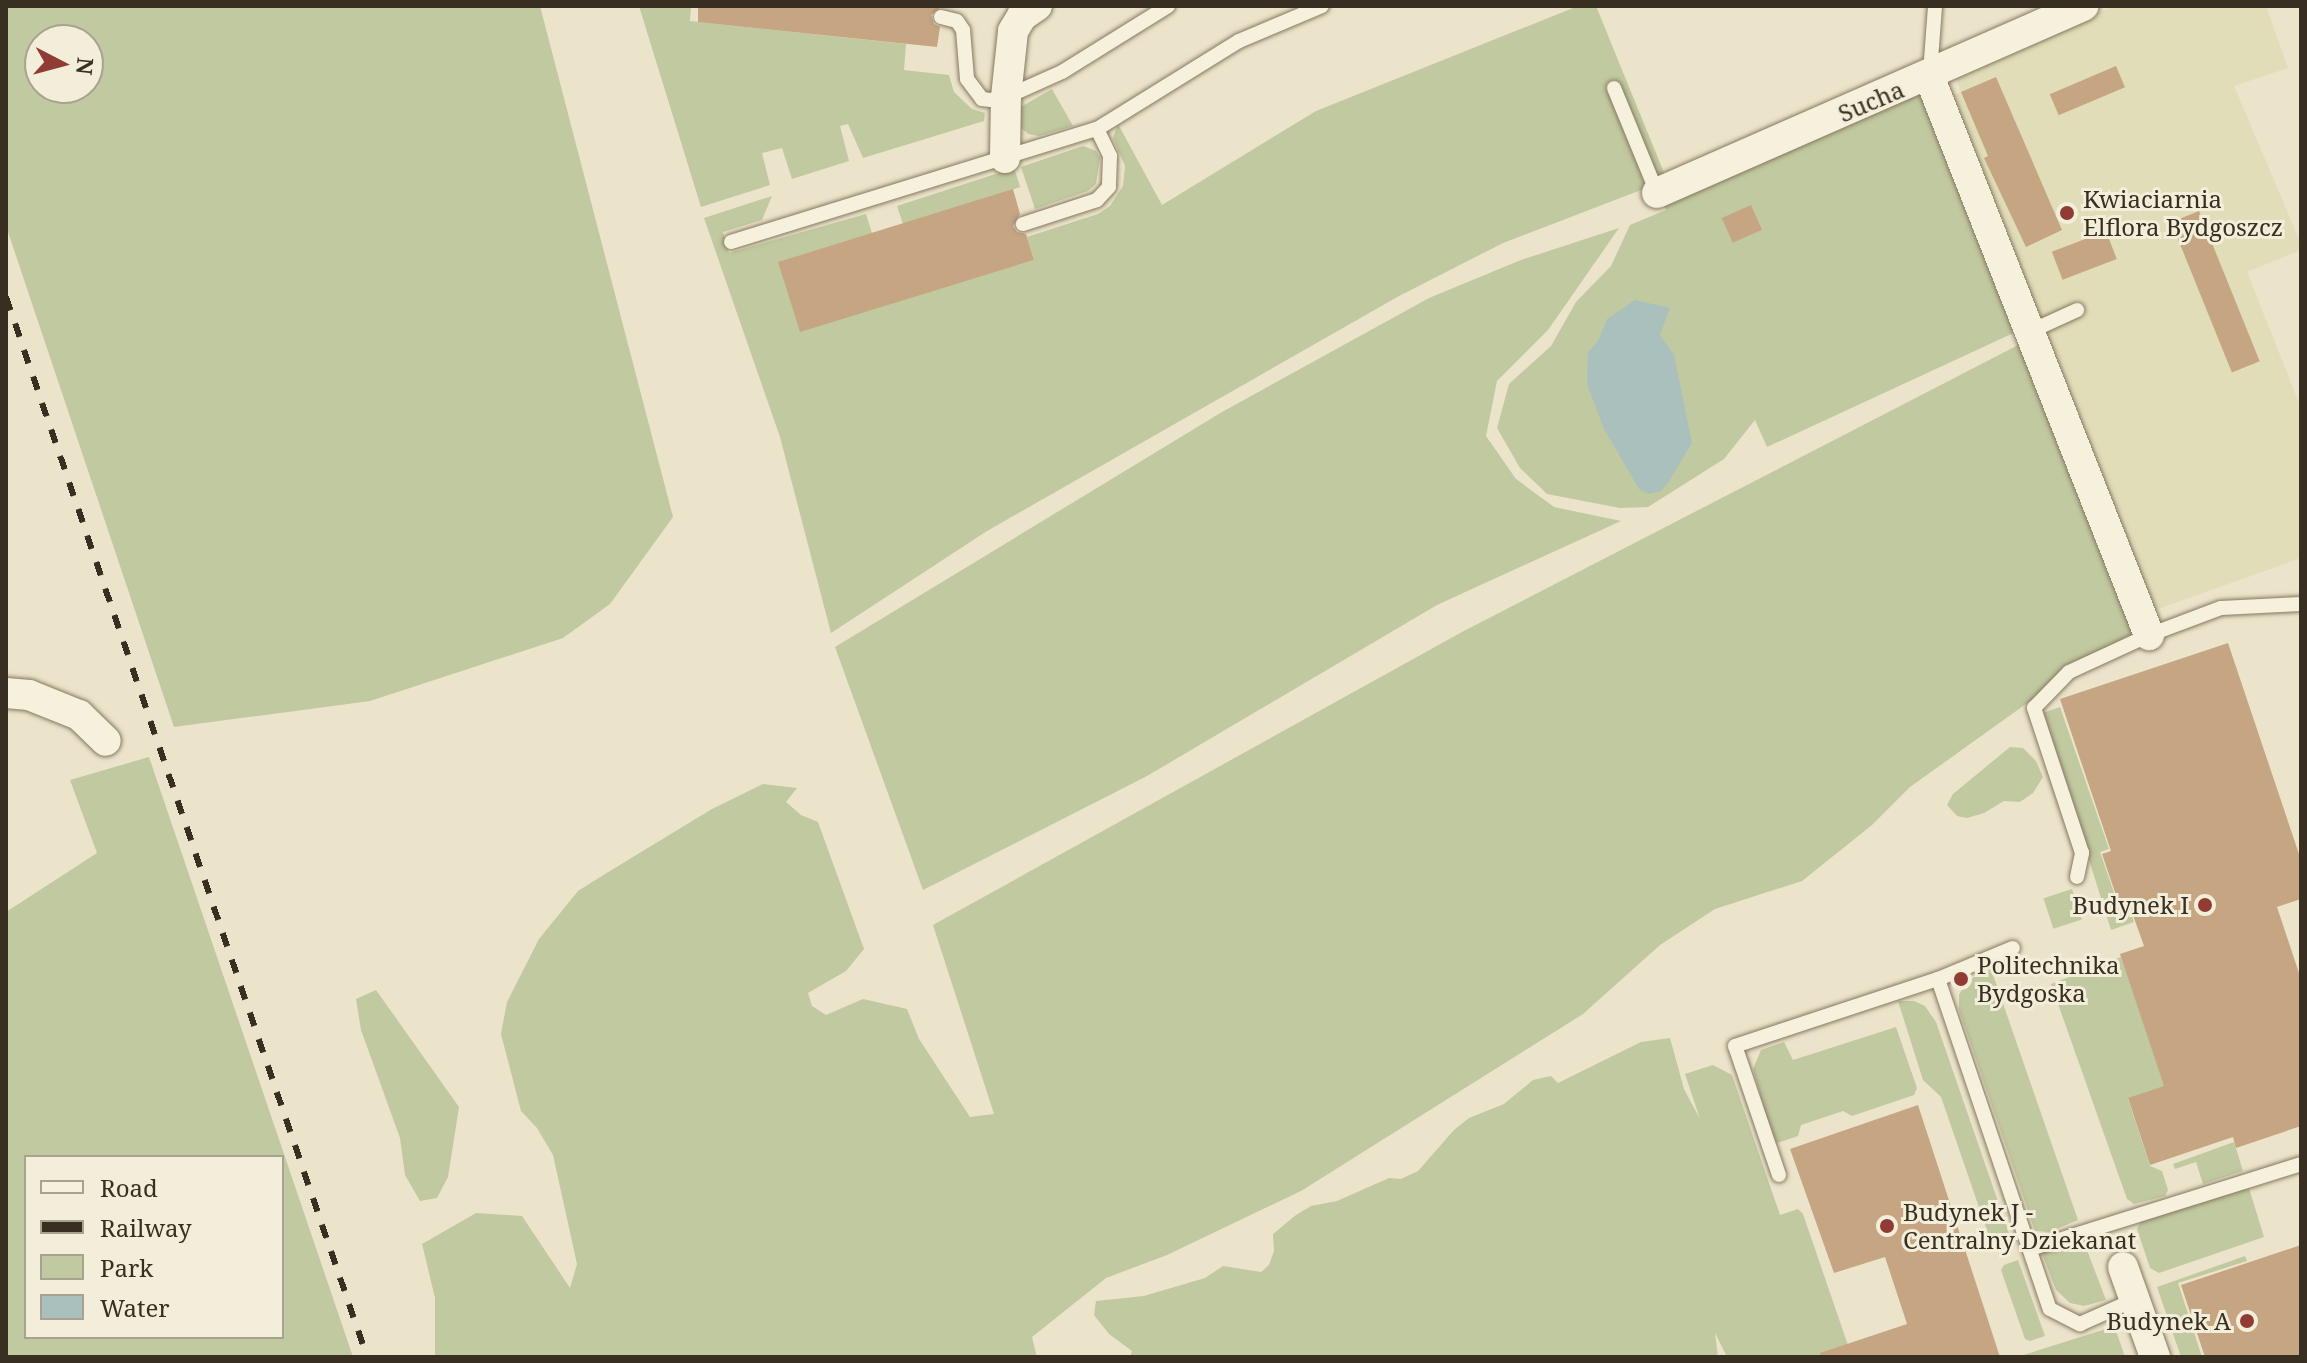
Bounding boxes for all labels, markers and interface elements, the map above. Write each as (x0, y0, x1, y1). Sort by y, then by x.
north arrow (24, 24, 104, 104)
text: N (70, 56, 102, 76)
street label: Sucha (1834, 74, 1908, 128)
place label: Kwiaciarnia Elflora Bydgoszcz (2083, 185, 2283, 241)
marker: Kwiaciarnia Elflora Bydgoszcz (2058, 204, 2076, 222)
place label: Budynek I (2072, 891, 2189, 919)
marker: Budynek I (2196, 896, 2214, 914)
place label: Politechnika Bydgoska (1977, 951, 2120, 1007)
marker: Politechnika Bydgoska (1952, 970, 1970, 988)
legend (24, 1155, 284, 1339)
text: Road (100, 1171, 158, 1204)
place label: Budynek J - Centralny Dziekanat (1903, 1198, 2136, 1254)
text: Railway (100, 1211, 192, 1244)
marker: Budynek J - Centralny Dziekanat (1878, 1217, 1896, 1235)
text: Park (100, 1251, 153, 1284)
text: Water (100, 1291, 170, 1324)
place label: Budynek A (2106, 1307, 2231, 1335)
marker: Budynek A (2238, 1312, 2256, 1330)

